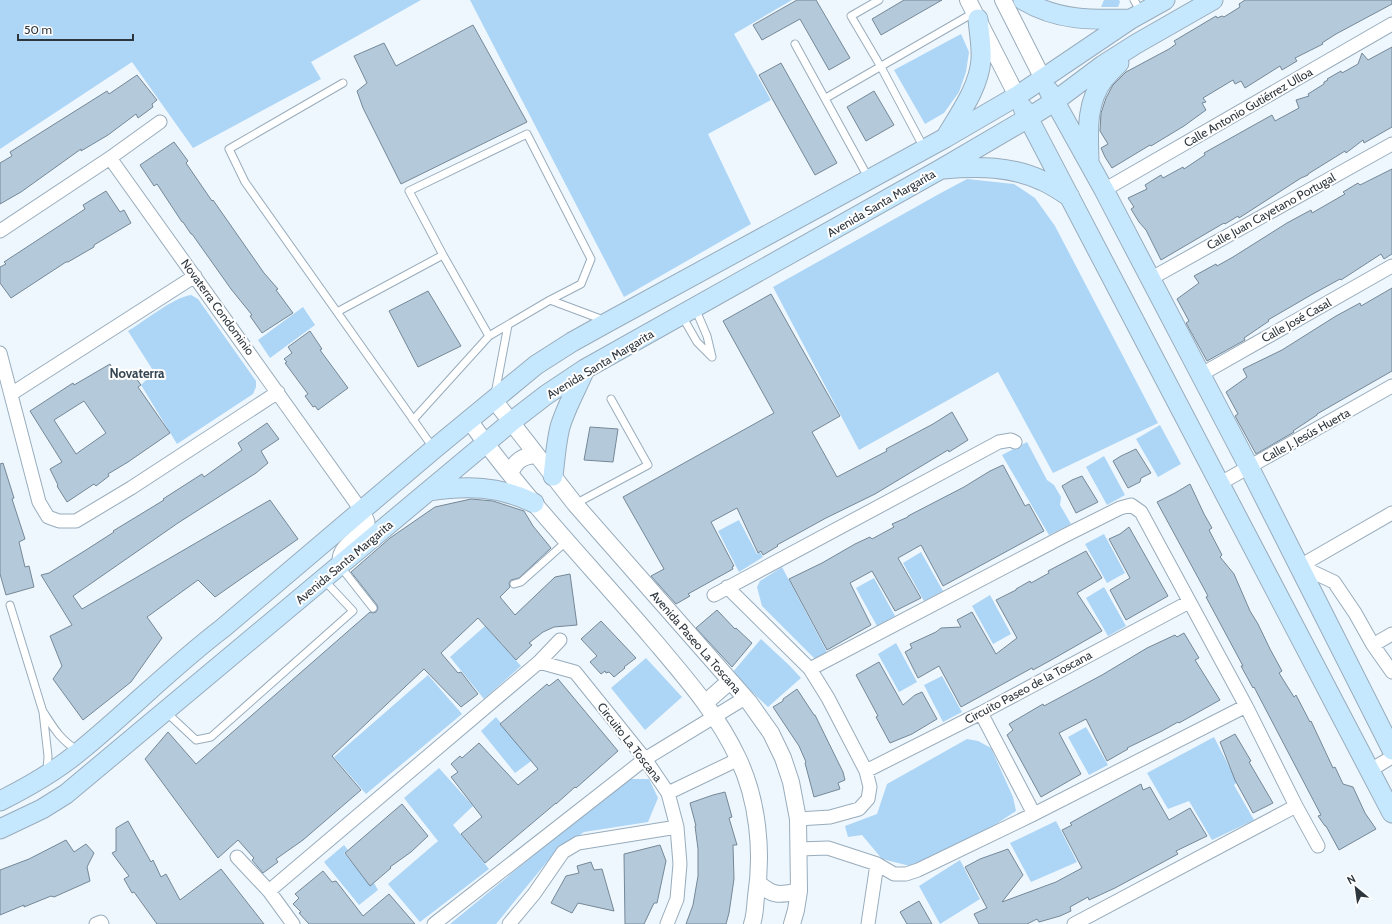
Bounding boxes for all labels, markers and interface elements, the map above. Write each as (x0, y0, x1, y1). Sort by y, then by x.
scale bar (18, 16, 133, 42)
text: 50 m (24, 22, 52, 37)
street label: Calle Antonio Gutiérrez Ulloa (1181, 64, 1315, 150)
street label: Avenida Santa Margarita (824, 166, 938, 240)
street label: Calle Juan Cayetano Portugal (1204, 169, 1338, 253)
street label: Novaterra Condominio (178, 256, 258, 358)
street label: Calle José Casal (1258, 295, 1334, 345)
street label: Avenida Santa Margarita (544, 326, 656, 402)
district label: Novaterra (109, 365, 165, 381)
street label: Calle J. Jesús Huerta (1259, 405, 1353, 465)
street label: Avenida Santa Margarita (292, 517, 396, 607)
street label: Avenida Paseo La Toscana (647, 588, 745, 697)
street label: Circuito Paseo de la Toscana (962, 647, 1094, 727)
street label: Circuito La Toscana (594, 699, 666, 785)
north arrow (1336, 868, 1376, 908)
text: N (1344, 871, 1358, 887)

